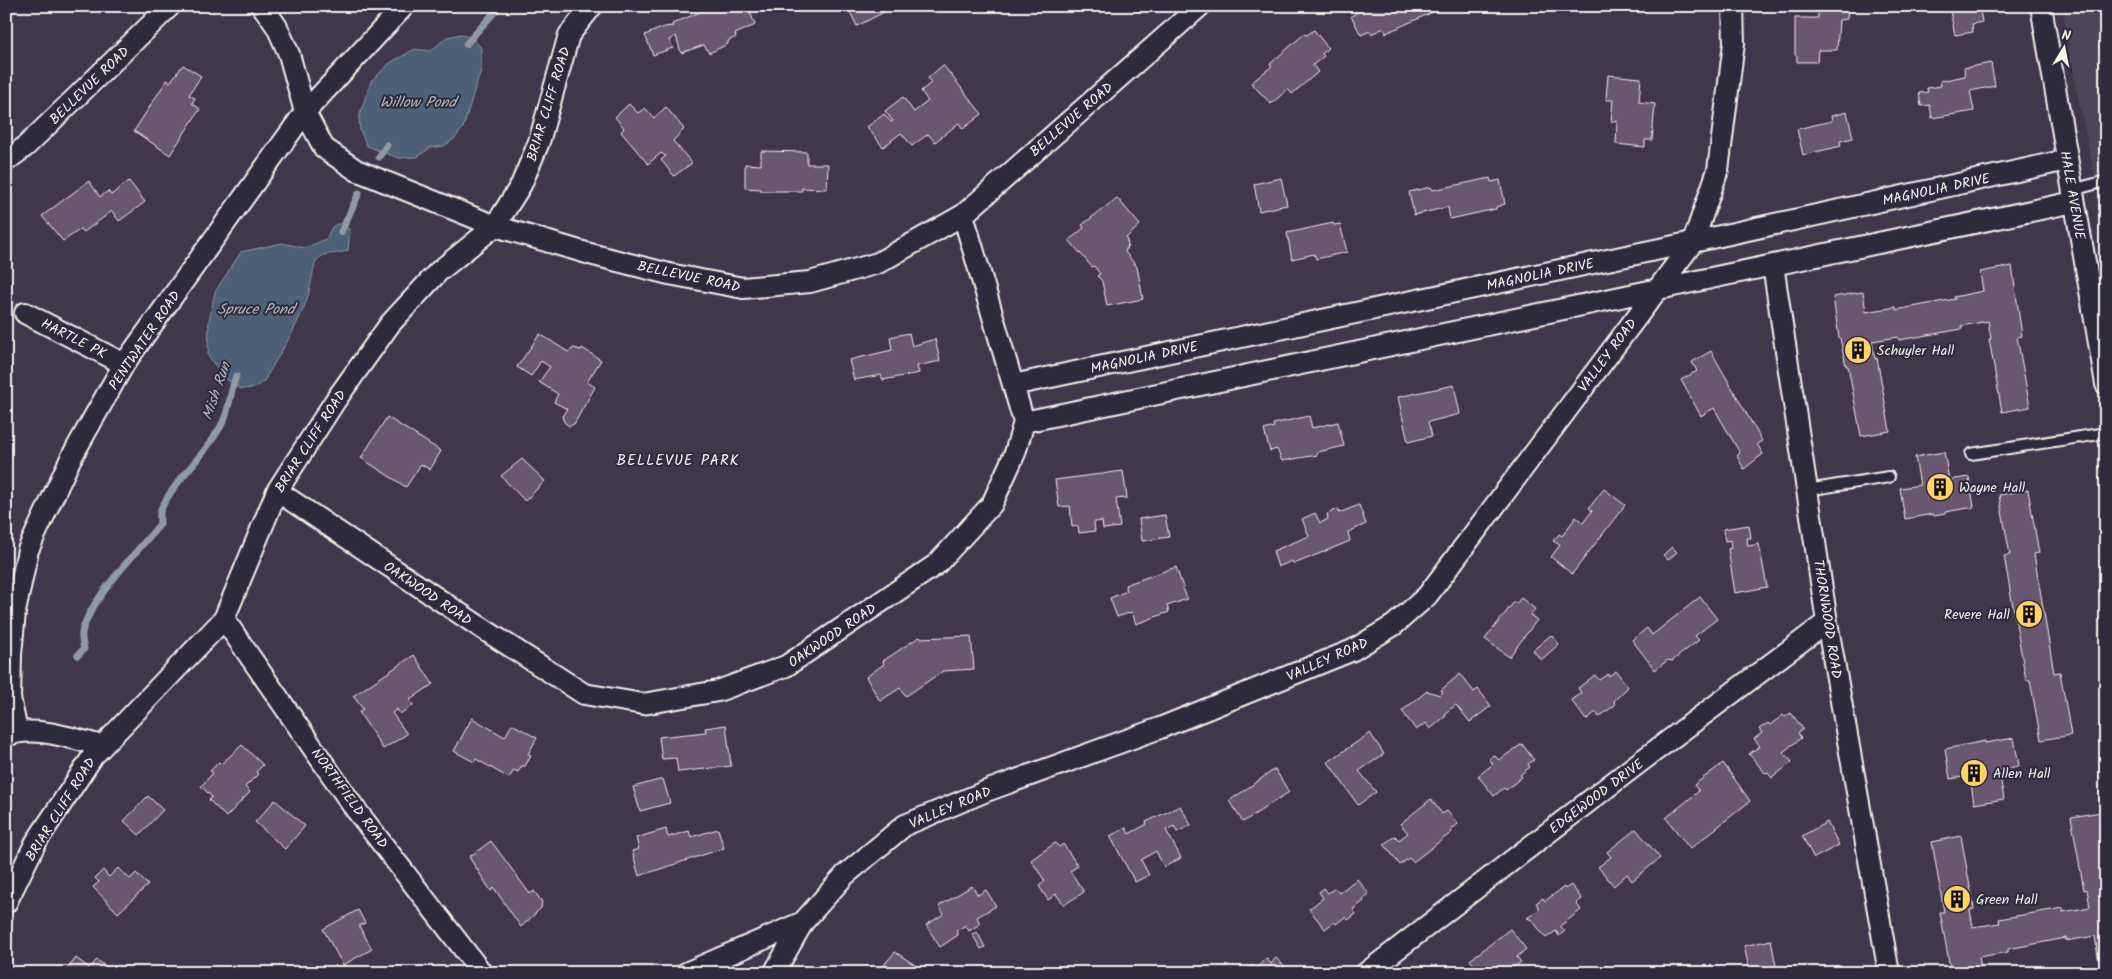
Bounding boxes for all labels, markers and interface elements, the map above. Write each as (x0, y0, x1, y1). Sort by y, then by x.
north arrow (2040, 22, 2090, 72)
text: N (2060, 25, 2073, 48)
street label: BELLEVUE ROAD (44, 42, 135, 130)
street label: BRIAR CLIFF ROAD (521, 44, 577, 164)
street label: BELLEVUE ROAD (1025, 77, 1118, 162)
water label: Willow Pond (380, 91, 459, 115)
street label: HALE AVENUE (2053, 149, 2091, 242)
street label: MAGNOLIA DRIVE (1880, 168, 1993, 212)
street label: MAGNOLIA DRIVE (1484, 253, 1597, 297)
street label: BELLEVUE ROAD (635, 255, 742, 299)
street label: PENTWATER ROAD (103, 286, 186, 395)
water label: Spruce Pond (217, 298, 298, 322)
street label: HARTLE PK (37, 313, 111, 365)
street label: VALLEY ROAD (1573, 314, 1643, 397)
building icon: Schuyler Hall (1843, 335, 1873, 365)
street label: MAGNOLIA DRIVE (1088, 336, 1201, 380)
place label: Schuyler Hall (1877, 340, 1955, 362)
water label: Mish Run (196, 358, 238, 424)
street label: BRIAR CLIFF ROAD (269, 386, 352, 497)
district label: BELLEVUE PARK (616, 449, 740, 473)
building icon: Wayne Hall (1925, 472, 1955, 502)
place label: Wayne Hall (1959, 477, 2026, 499)
street label: OAKWOOD ROAD (379, 556, 476, 632)
street label: THORNWOOD ROAD (1807, 558, 1847, 680)
street label: OAKWOOD ROAD (784, 598, 881, 674)
building icon: Revere Hall (2014, 599, 2044, 629)
place label: Revere Hall (1944, 604, 2011, 626)
street label: VALLEY ROAD (1283, 632, 1372, 688)
street label: NORTHFIELD ROAD (305, 744, 393, 853)
street label: BRIAR CLIFF ROAD (20, 753, 102, 866)
street label: EDGEWOOD DRIVE (1544, 753, 1649, 840)
building icon: Allen Hall (1959, 758, 1989, 788)
place label: Allen Hall (1993, 763, 2051, 785)
street label: VALLEY ROAD (906, 781, 995, 835)
building icon: Green Hall (1942, 884, 1972, 914)
place label: Green Hall (1976, 889, 2038, 911)

